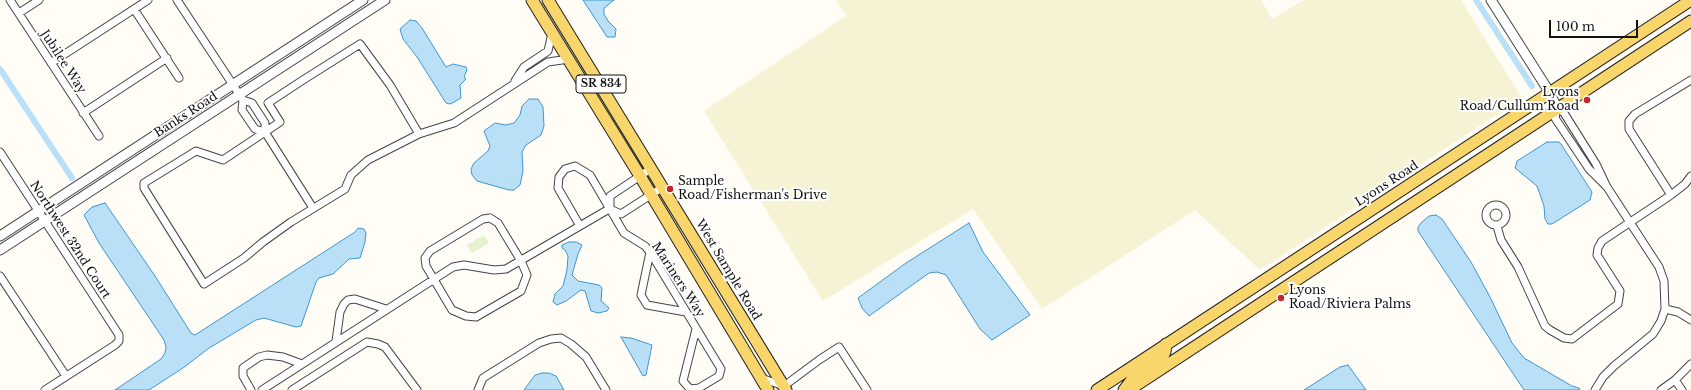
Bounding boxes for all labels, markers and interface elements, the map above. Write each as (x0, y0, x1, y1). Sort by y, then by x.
scale bar (1551, 12, 1640, 38)
text: 100 m (1556, 19, 1595, 34)
street label: Jubilee Way (37, 28, 89, 96)
road number: SR 834 (576, 75, 626, 93)
place label: Lyons Road/Cullum Road (1460, 86, 1579, 114)
street label: Banks Road (152, 89, 220, 141)
marker: Lyons Road/Cullum Road (1582, 95, 1592, 105)
street label: Lyons Road (1353, 158, 1421, 210)
place label: Sample Road/Fisherman's Drive (678, 175, 827, 203)
street label: Northwest 32nd Court (27, 179, 113, 301)
marker: Sample Road/Fisherman's Drive (665, 184, 675, 194)
street label: West Sample Road (692, 217, 764, 323)
street label: Mariners Way (648, 240, 708, 320)
place label: Lyons Road/Riviera Palms (1289, 284, 1411, 312)
marker: Lyons Road/Riviera Palms (1276, 293, 1286, 303)

